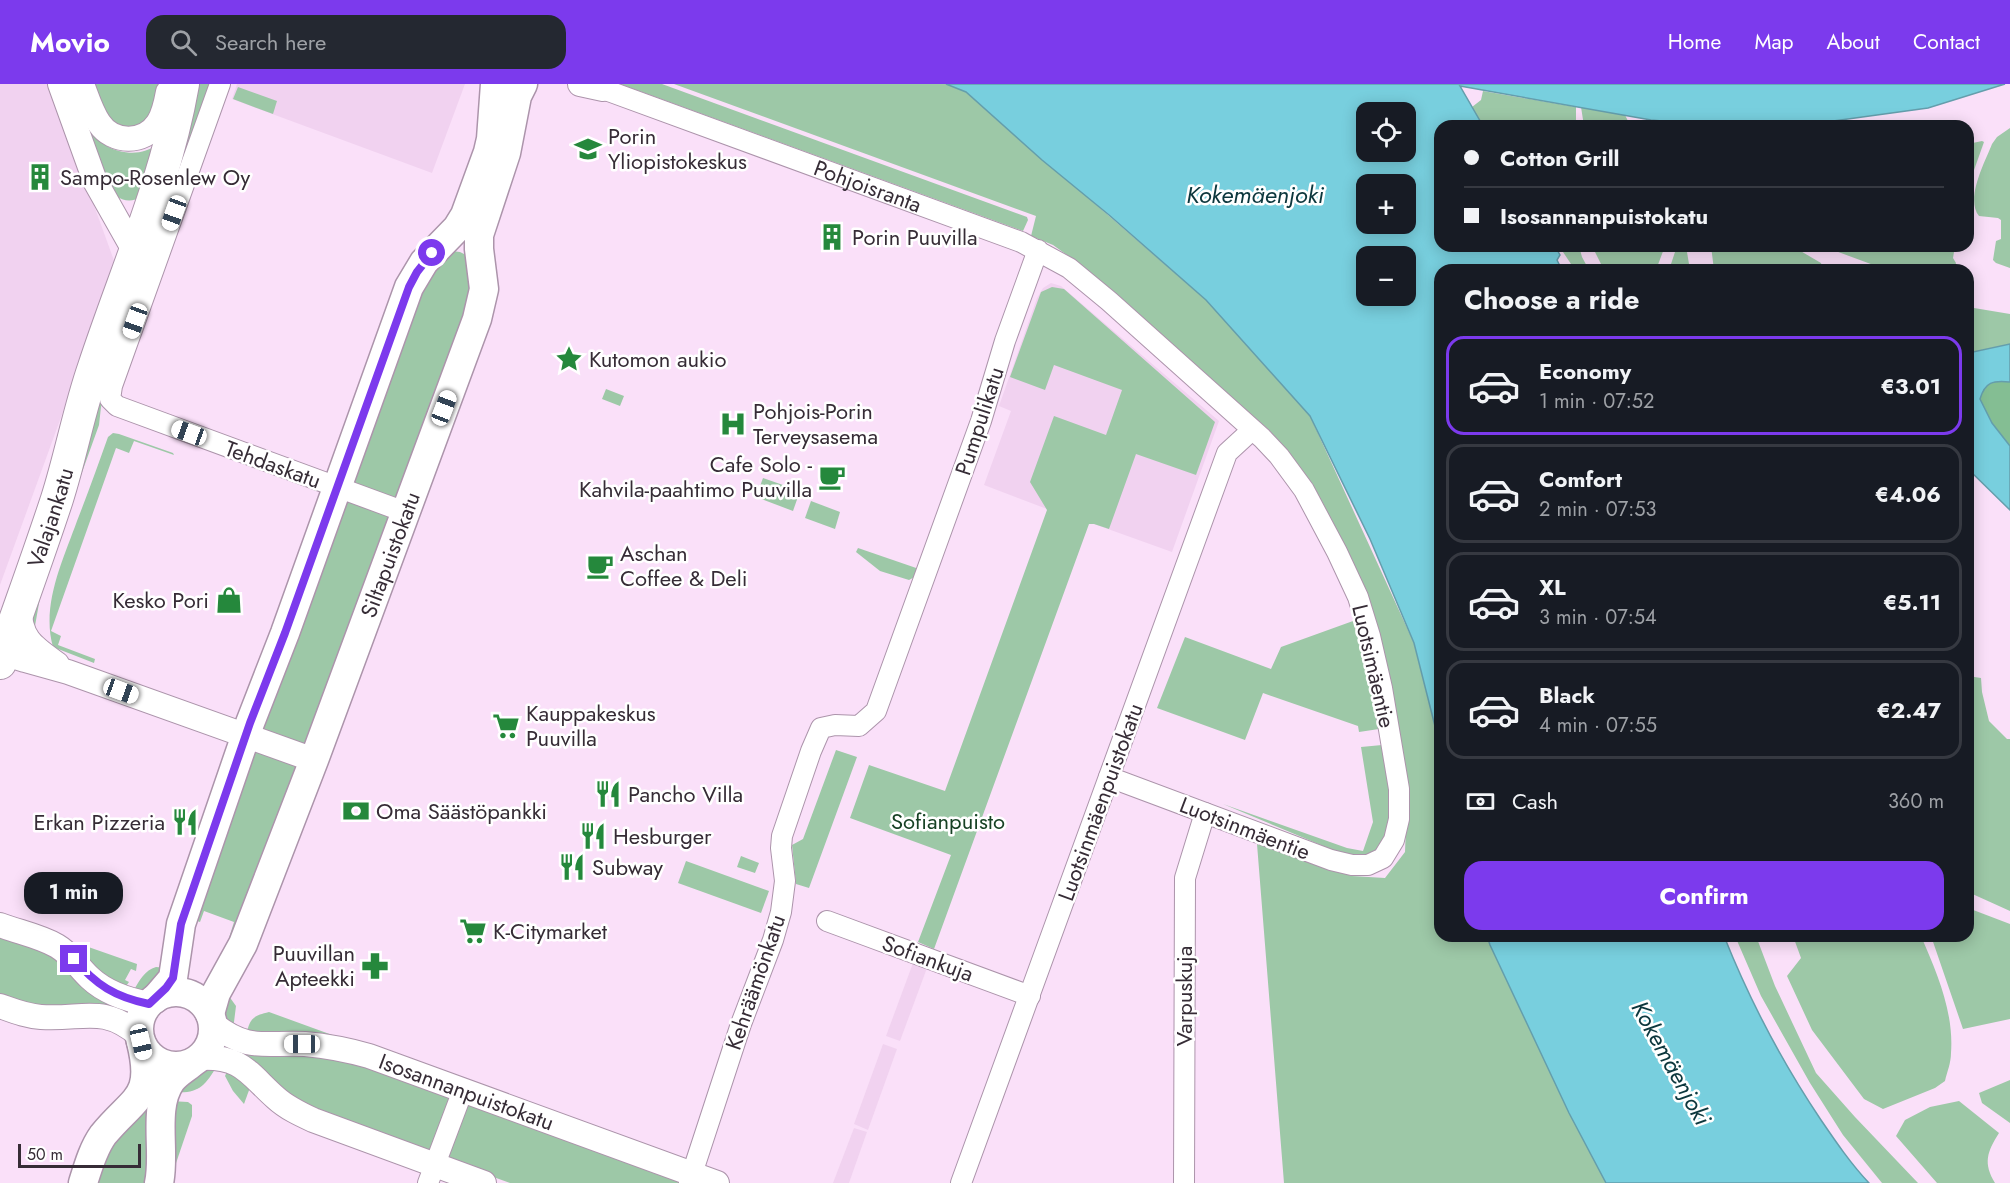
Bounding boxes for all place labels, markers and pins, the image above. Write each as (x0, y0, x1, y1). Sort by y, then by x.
place label: Porin Yliopistokeskus (608, 120, 747, 177)
school or university icon: Porin Yliopistokeskus (573, 134, 603, 164)
place label: Sampo-Rosenlew Oy (60, 161, 250, 193)
building icon: Sampo-Rosenlew Oy (25, 162, 55, 192)
place label: Porin Puuvilla (852, 221, 978, 253)
building icon: Porin Puuvilla (817, 222, 847, 252)
place label: Kutomon aukio (589, 343, 726, 375)
place icon: Kutomon aukio (554, 344, 584, 374)
place label: Pohjois-Porin Terveysasema (753, 395, 878, 452)
hospital icon: Pohjois-Porin Terveysasema (718, 409, 748, 439)
place label: Cafe Solo - Kahvila-paahtimo Puuvilla (579, 448, 812, 505)
cafe icon: Cafe Solo - Kahvila-paahtimo Puuvilla (817, 462, 847, 492)
place label: Aschan Coffee & Deli (620, 537, 747, 594)
cafe icon: Aschan Coffee & Deli (585, 551, 615, 581)
place label: Kesko Pori (112, 584, 209, 616)
shop icon: Kesko Pori (214, 585, 244, 615)
place label: Kauppakeskus Puuvilla (526, 697, 656, 754)
supermarket icon: Kauppakeskus Puuvilla (491, 711, 521, 741)
place label: Pancho Villa (628, 778, 743, 810)
restaurant icon: Pancho Villa (593, 779, 623, 809)
place label: Oma Säästöpankki (376, 795, 547, 827)
bank icon: Oma Säästöpankki (341, 796, 371, 826)
place label: Erkan Pizzeria (33, 806, 165, 838)
restaurant icon: Erkan Pizzeria (170, 807, 200, 837)
place label: Hesburger (613, 820, 712, 852)
restaurant icon: Hesburger (578, 821, 608, 851)
place label: Subway (592, 851, 663, 883)
restaurant icon: Subway (557, 852, 587, 882)
place label: K-Citymarket (493, 915, 608, 947)
supermarket icon: K-Citymarket (458, 916, 488, 946)
place label: Puuvillan Apteekki (273, 937, 355, 994)
pharmacy icon: Puuvillan Apteekki (360, 951, 390, 981)

